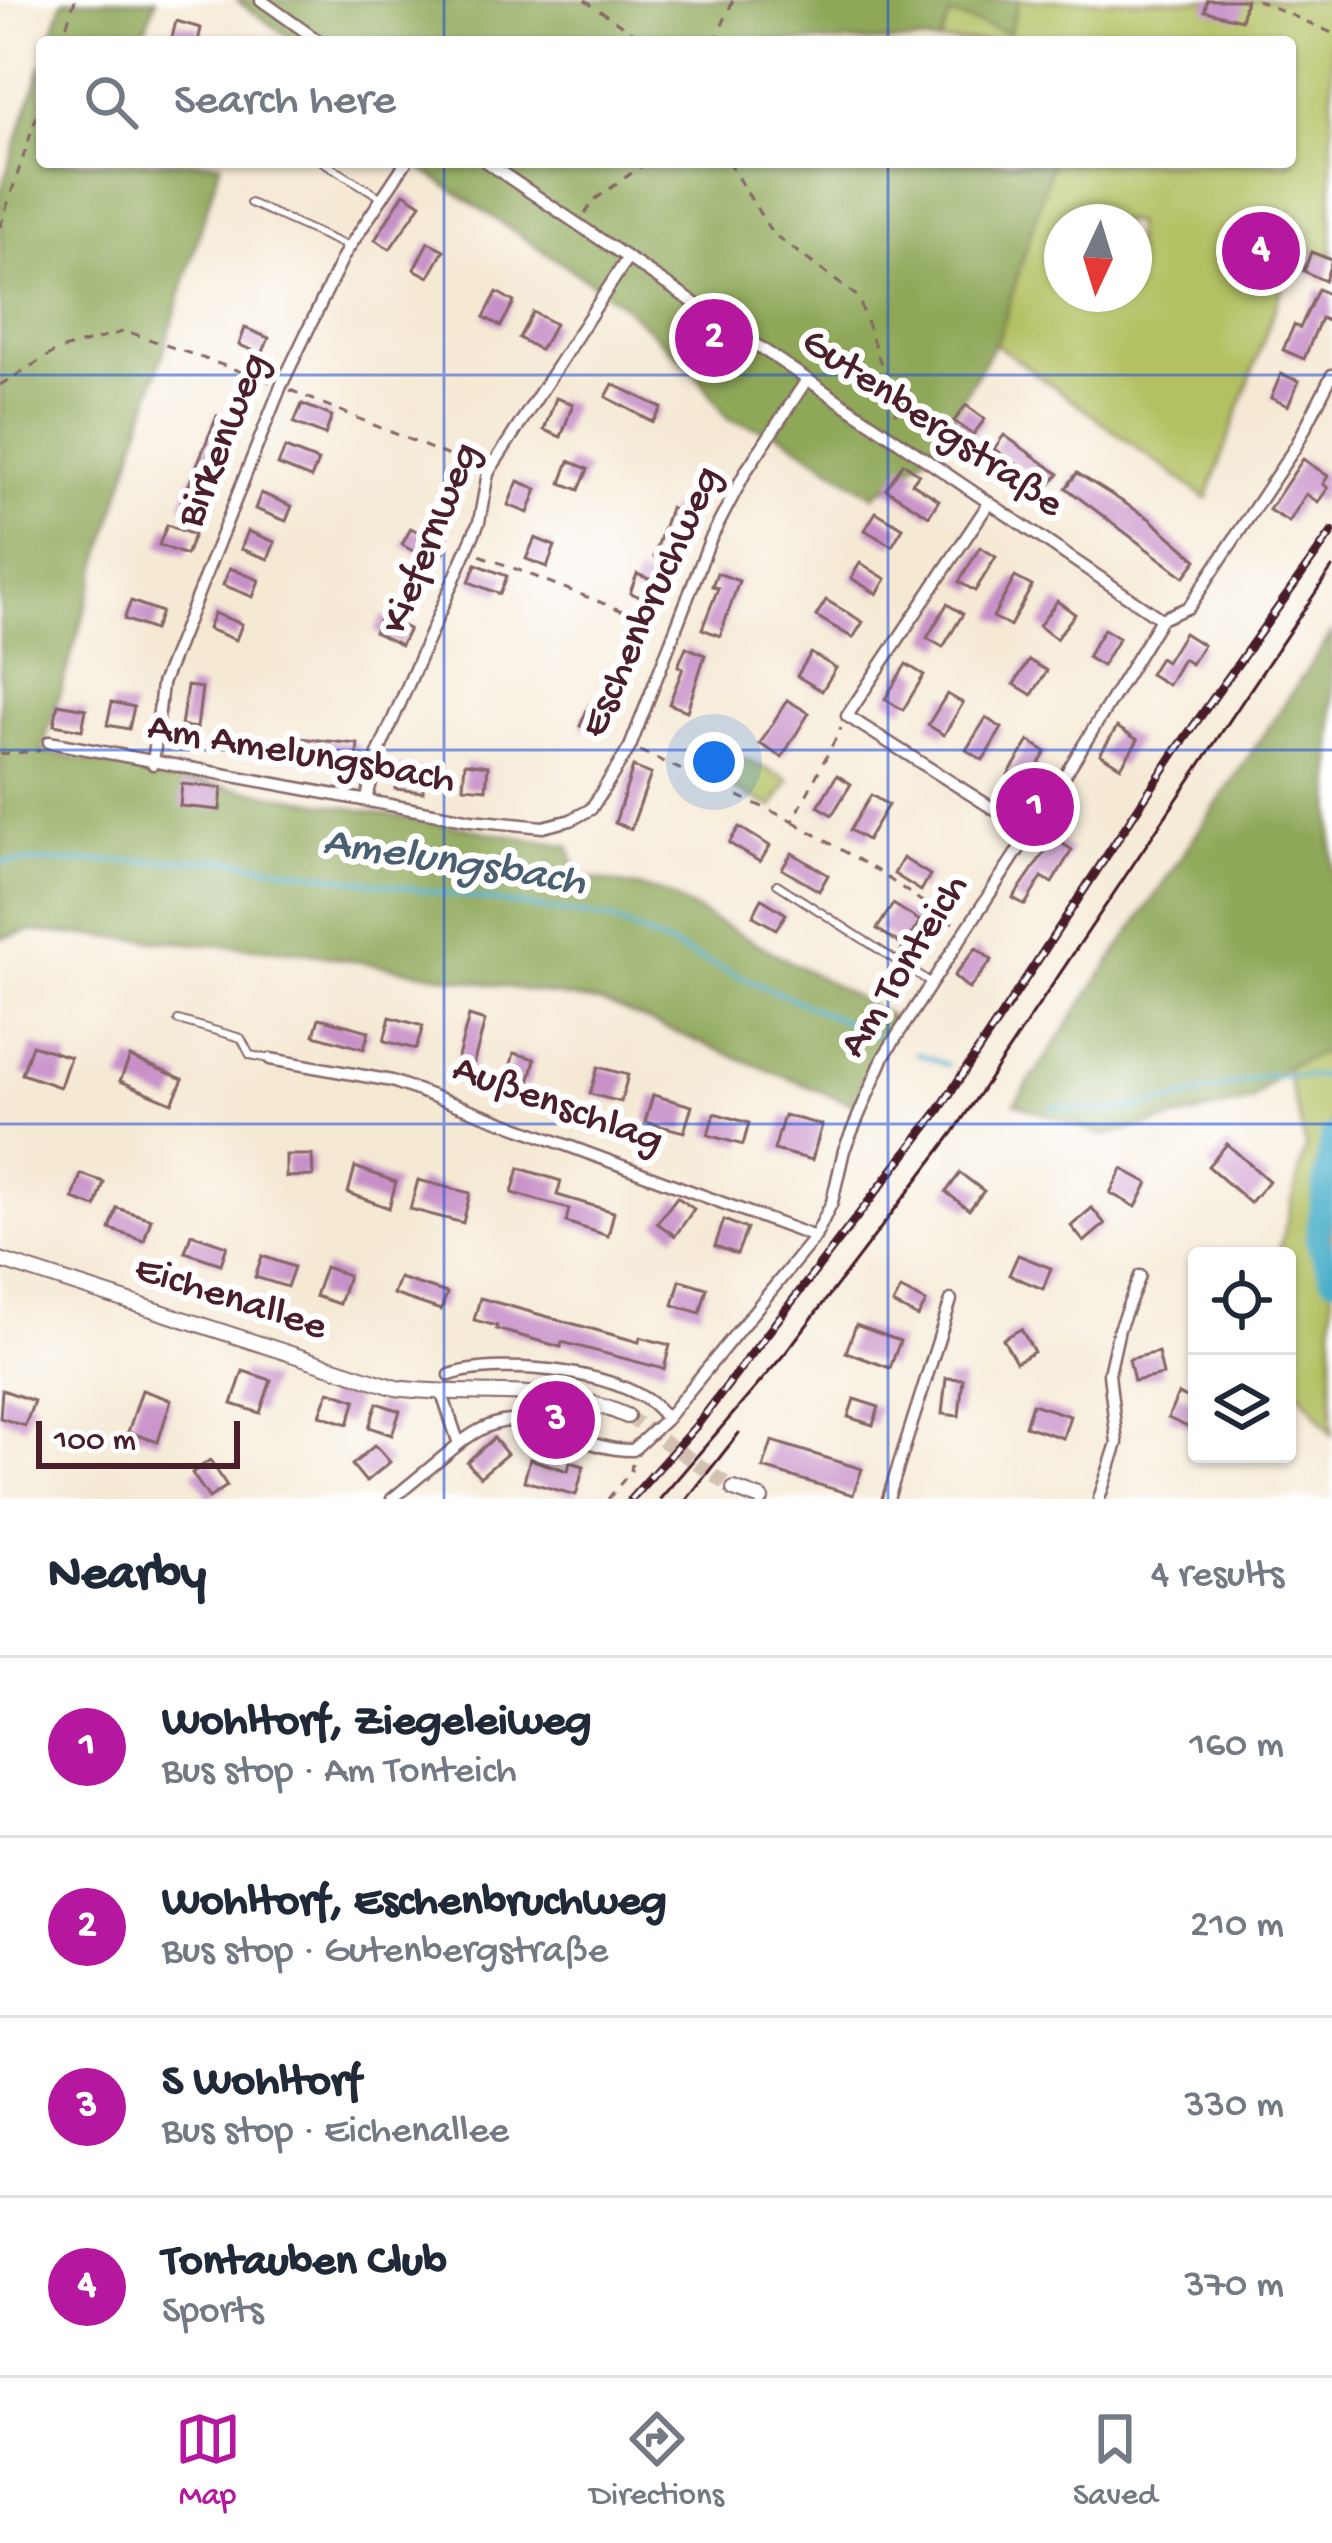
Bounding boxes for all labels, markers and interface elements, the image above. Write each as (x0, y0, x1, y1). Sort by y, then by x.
search box (36, 36, 1296, 168)
icon: search (78, 69, 144, 135)
text: Search here (174, 76, 396, 129)
north arrow (1044, 204, 1152, 312)
pin: 4 (1222, 206, 1300, 296)
pin: 2 (675, 293, 753, 383)
street label: Gutenbergstraße (791, 319, 1072, 531)
street label: Birkenweg (167, 347, 282, 536)
street label: Kiefernweg (373, 436, 493, 642)
street label: Eschenbruchweg (571, 460, 735, 746)
street label: Am Amelungsbach (143, 705, 459, 807)
your location (684, 732, 744, 792)
pin: 1 (996, 762, 1074, 852)
water label: Amelungsbach (319, 817, 590, 911)
street label: Am Tonteich (830, 866, 982, 1068)
street label: Außenschlag (445, 1046, 669, 1168)
street label: Eichenallee (128, 1246, 333, 1354)
map controls (1188, 1247, 1296, 1463)
button: locate (1188, 1247, 1296, 1355)
button: layers (1188, 1355, 1296, 1463)
pin: 3 (517, 1375, 595, 1465)
scale bar (36, 1415, 240, 1468)
text: 100 m (54, 1423, 136, 1461)
text: Nearby (48, 1547, 206, 1607)
text: 4 results (1151, 1554, 1284, 1600)
text: Wohltorf, Ziegeleiweg (162, 1697, 591, 1750)
text: 1 (79, 1724, 95, 1770)
text: 160 m (1189, 1724, 1284, 1770)
text: Bus stop · Am Tonteich (162, 1750, 517, 1796)
text: Wohltorf, Eschenbruchweg (162, 1877, 667, 1930)
text: 2 (77, 1904, 97, 1950)
text: 210 m (1190, 1904, 1284, 1950)
text: Bus stop · Gutenbergstraße (162, 1930, 608, 1976)
text: S Wohltorf (162, 2057, 361, 2110)
text: 3 (77, 2084, 97, 2130)
text: 330 m (1184, 2084, 1284, 2130)
text: Bus stop · Eichenallee (162, 2110, 509, 2156)
text: Tontauben Club (162, 2237, 447, 2290)
text: 4 (78, 2264, 96, 2310)
text: 370 m (1184, 2264, 1284, 2310)
text: Sports (162, 2290, 264, 2336)
tab: Map (175, 2406, 241, 2516)
tab: Directions (590, 2406, 724, 2516)
tab: Saved (1073, 2406, 1157, 2516)

